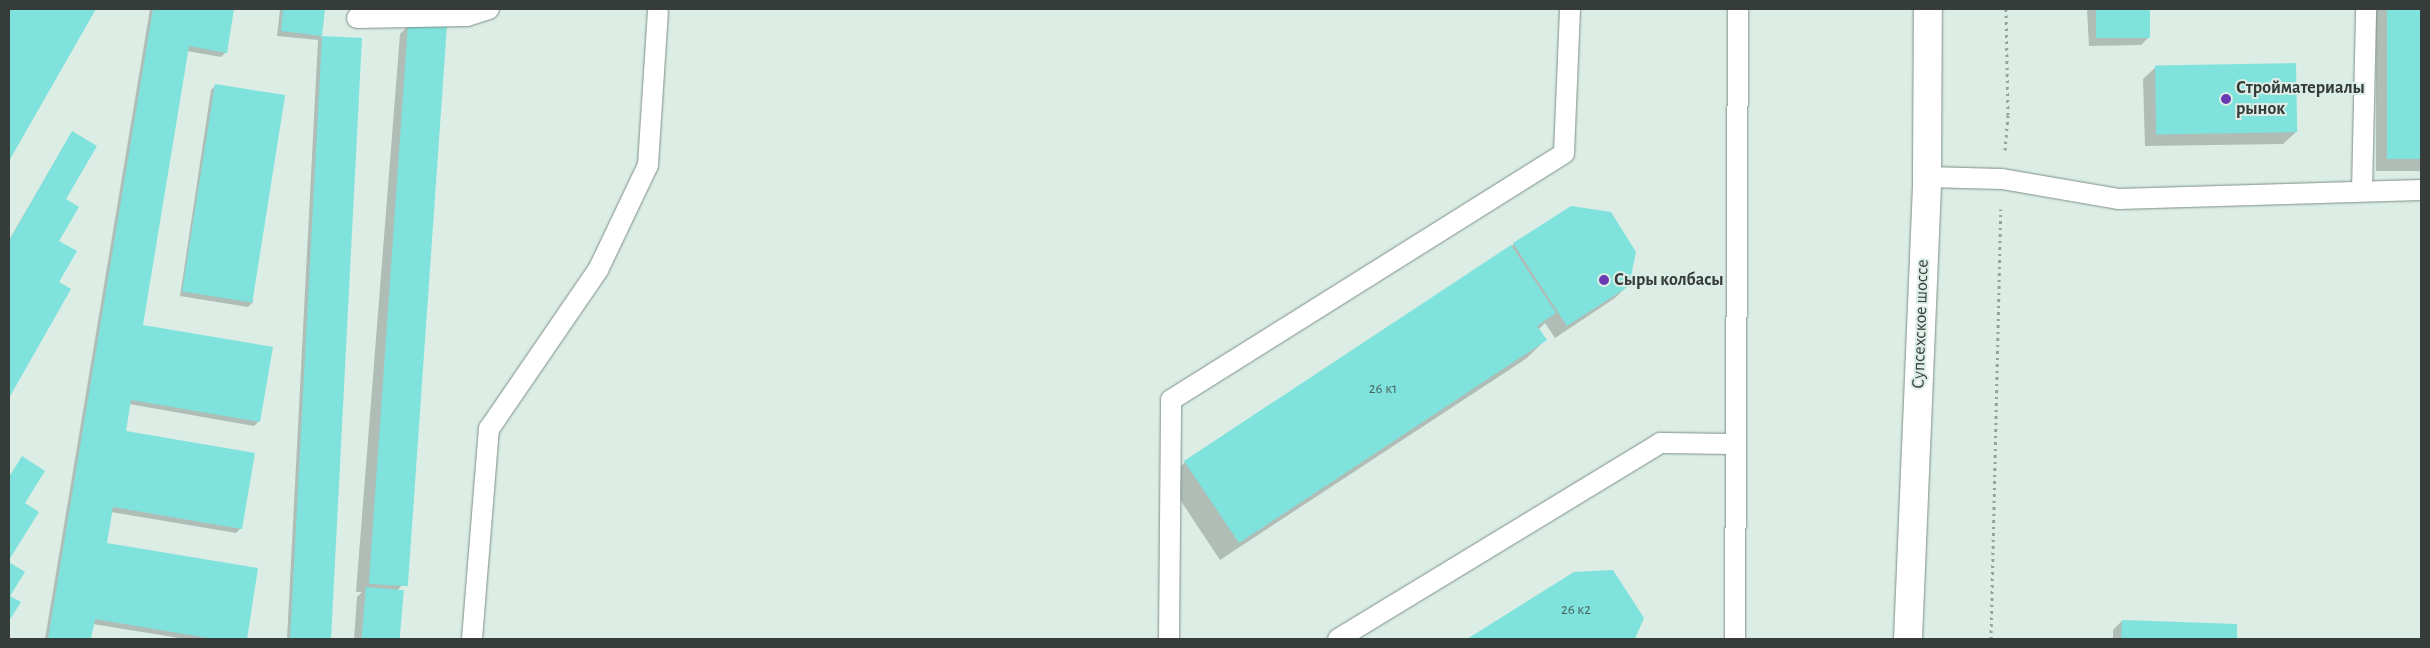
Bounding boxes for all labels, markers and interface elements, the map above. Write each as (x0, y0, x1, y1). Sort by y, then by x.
place label: Стройматериалы рынок (2236, 78, 2365, 120)
marker: Стройматериалы рынок (2220, 93, 2232, 105)
street label: Супсехское шоссе (1908, 259, 1934, 389)
place label: Сыры колбасы (1614, 269, 1724, 291)
marker: Сыры колбасы (1598, 274, 1610, 286)
house number: 26 к1 (1369, 380, 1397, 398)
house number: 26 к2 (1561, 601, 1591, 619)

